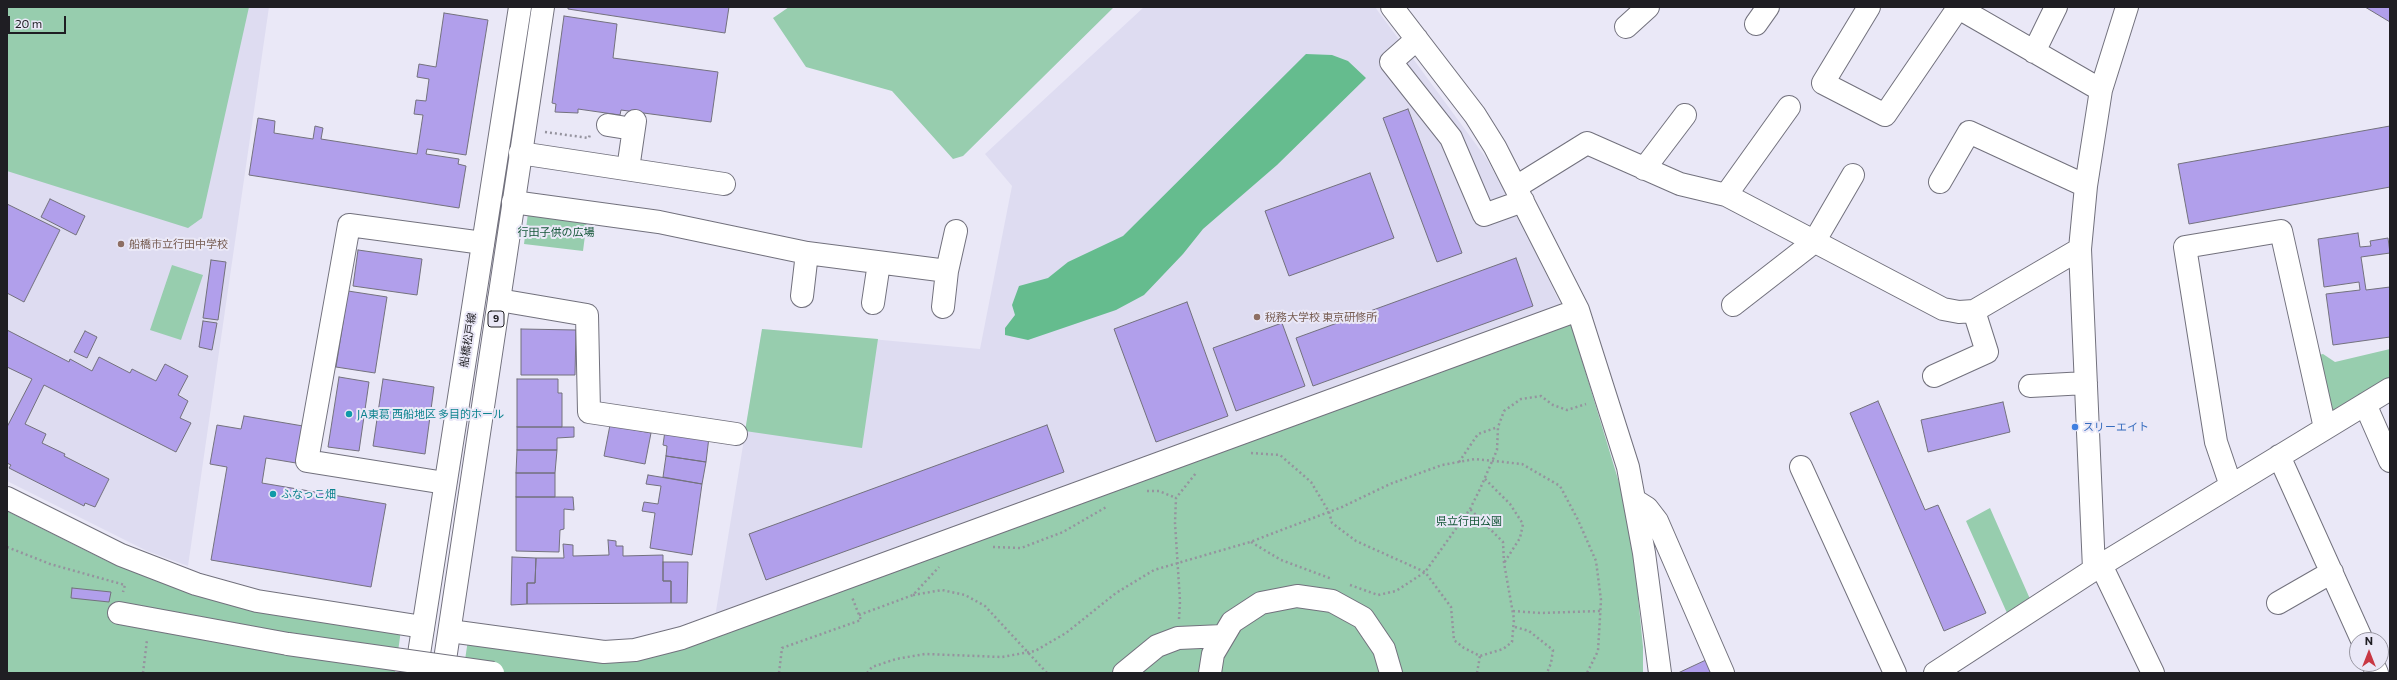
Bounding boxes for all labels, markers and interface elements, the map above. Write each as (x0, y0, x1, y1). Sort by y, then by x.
scale bar (10, 8, 68, 34)
text: 20 m (15, 16, 42, 30)
park label: 行田子供の広場 (518, 225, 594, 239)
place label: 船橋市立行田中学校 (129, 237, 228, 251)
marker: 船橋市立行田中学校 (116, 239, 126, 249)
place label: 税務大学校 東京研修所 (1265, 310, 1377, 324)
road number: 9 (488, 311, 504, 327)
street label: 船橋松戸線 (457, 312, 479, 368)
marker: 税務大学校 東京研修所 (1252, 312, 1262, 322)
place label: JA東葛 西船地区 多目的ホール (357, 407, 504, 421)
marker: JA東葛 西船地区 多目的ホール (344, 409, 354, 419)
place label: スリーエイト (2083, 420, 2149, 434)
marker: スリーエイト (2070, 422, 2080, 432)
place label: ふなっこ畑 (281, 487, 336, 501)
marker: ふなっこ畑 (268, 489, 278, 499)
park label: 県立行田公園 (1436, 514, 1502, 528)
north arrow (2349, 632, 2389, 672)
text: N (2365, 634, 2373, 647)

